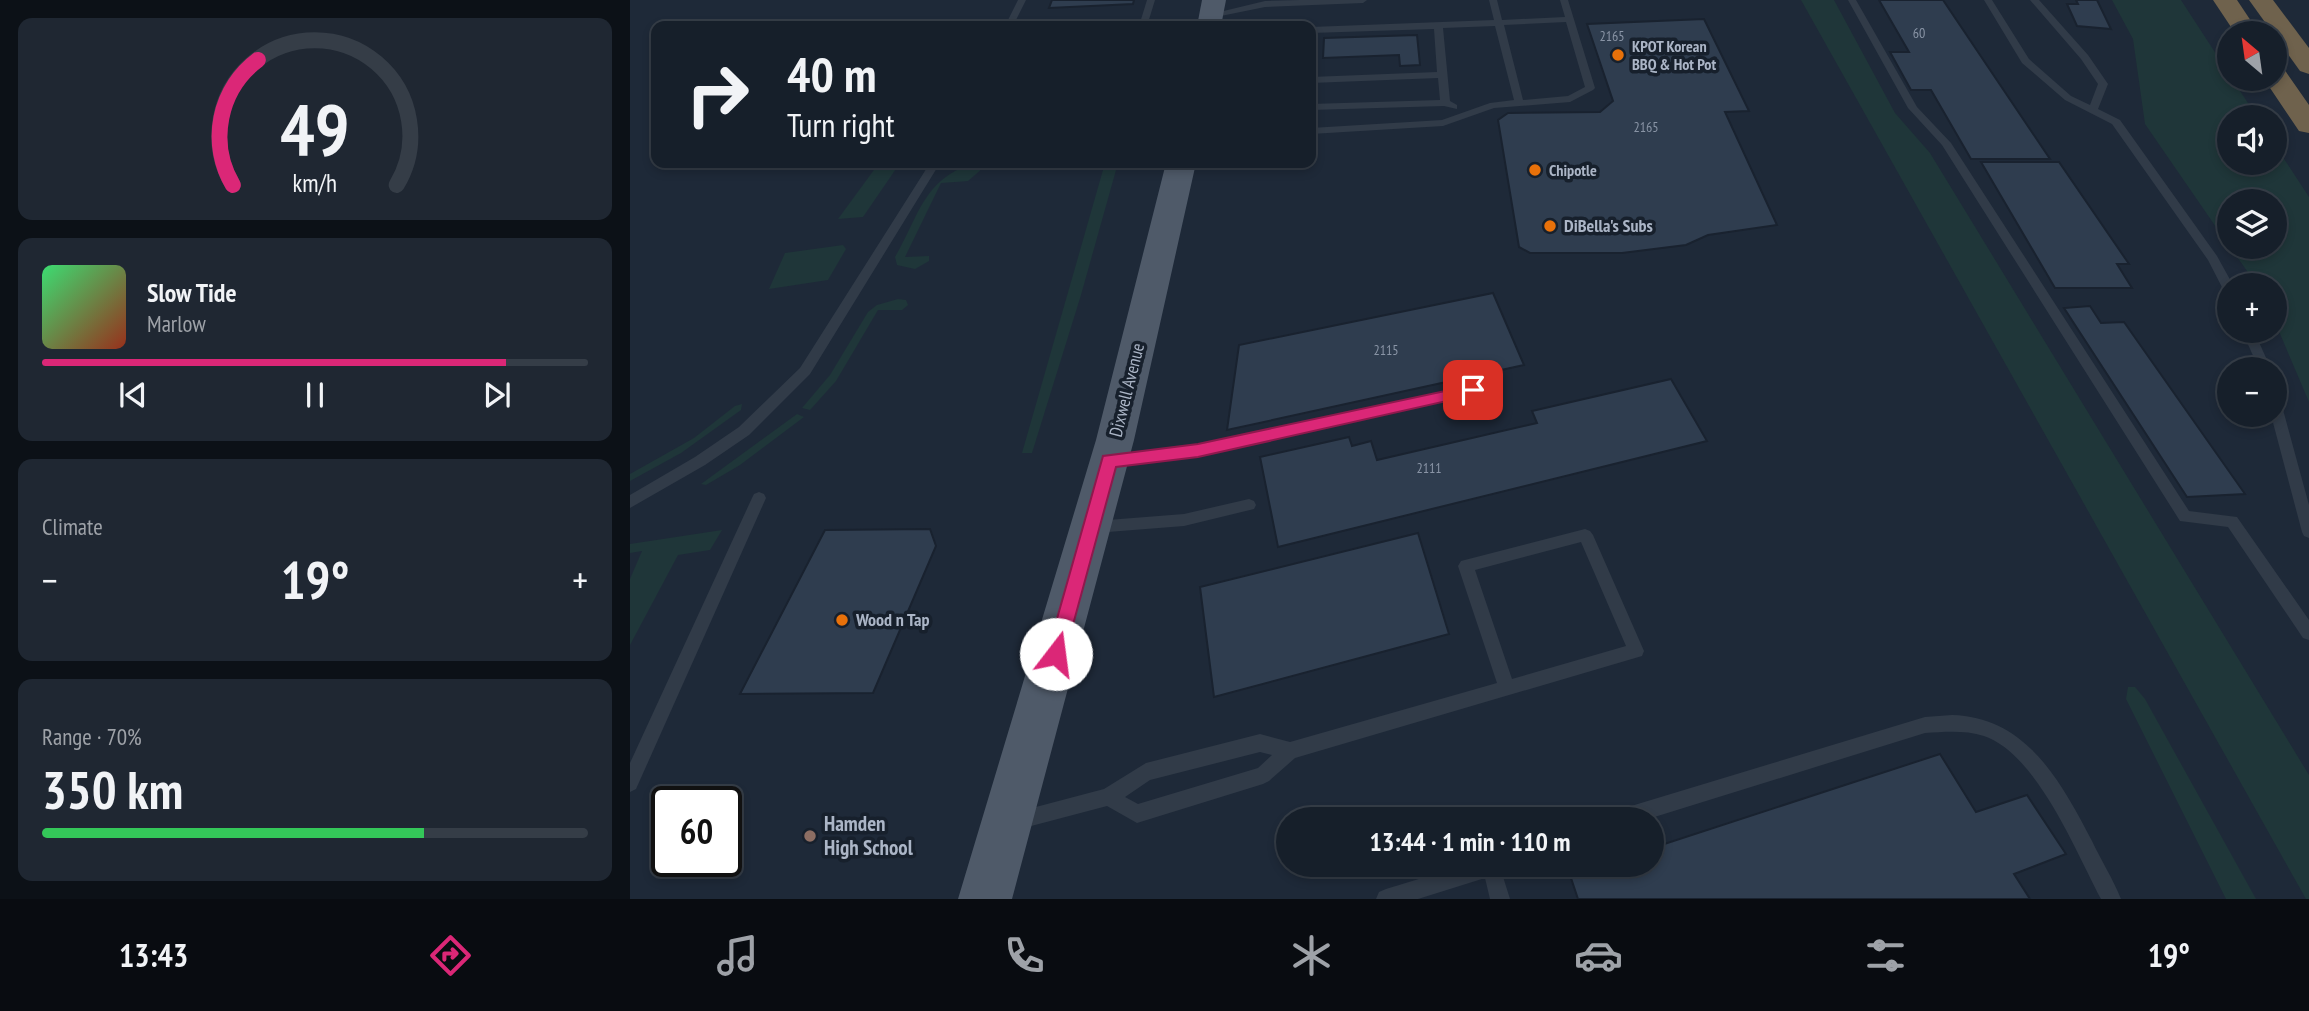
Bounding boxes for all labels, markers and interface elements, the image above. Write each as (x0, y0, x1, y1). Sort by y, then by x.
north arrow (2217, 21, 2287, 91)
map controls (2217, 21, 2287, 427)
house number: 60 (1913, 24, 1925, 42)
house number: 2165 (1599, 27, 1625, 45)
place label: KPOT Korean BBQ & Hot Pot (1632, 36, 1716, 74)
text: 40 m (787, 42, 876, 106)
marker: KPOT Korean BBQ & Hot Pot (1610, 47, 1626, 63)
icon: right (672, 49, 763, 140)
text: 49 (280, 82, 350, 176)
text: Turn right (787, 104, 895, 146)
button: sound (2217, 105, 2287, 175)
house number: 2165 (1633, 118, 1659, 136)
place label: Chipotle (1549, 160, 1597, 180)
marker: Chipotle (1527, 162, 1543, 178)
text: km/h (293, 167, 337, 199)
button: layers (2217, 189, 2287, 259)
place label: DiBella's Subs (1564, 214, 1653, 237)
marker: DiBella's Subs (1542, 218, 1558, 234)
button: + (2217, 273, 2287, 343)
text: Slow Tide (147, 276, 237, 309)
text: Marlow (147, 309, 206, 338)
street label: Dixwell Avenue (1104, 341, 1149, 439)
house number: 2115 (1373, 341, 1399, 359)
button: − (2217, 357, 2287, 427)
pin (1443, 360, 1503, 420)
icon: arrive (1454, 371, 1492, 409)
icon: previous (114, 376, 152, 414)
icon: pause (296, 376, 334, 414)
icon: next (478, 376, 516, 414)
house number: 2111 (1416, 459, 1442, 477)
text: Climate (42, 512, 103, 541)
text: 19° (281, 546, 349, 613)
text: − (42, 555, 58, 604)
text: + (572, 555, 588, 604)
place label: Wood n Tap (855, 608, 930, 631)
marker: Wood n Tap (834, 612, 850, 628)
position arrow (1019, 617, 1093, 691)
text: Range · 70% (42, 722, 142, 751)
text: 350 km (42, 756, 183, 823)
speed limit sign: 60 (651, 786, 742, 877)
place label: Hamden High School (824, 810, 914, 861)
text: 13:44 · 1 min · 110 m (1370, 825, 1570, 858)
marker: Hamden High School (802, 828, 818, 844)
icon: directions (426, 931, 475, 980)
icon: music (713, 931, 762, 980)
icon: phone (1000, 931, 1049, 980)
icon: climate (1287, 931, 1336, 980)
icon: car (1574, 931, 1623, 980)
icon: filters (1861, 931, 1910, 980)
text: 13:43 (119, 934, 188, 976)
text: 19° (2148, 934, 2190, 976)

